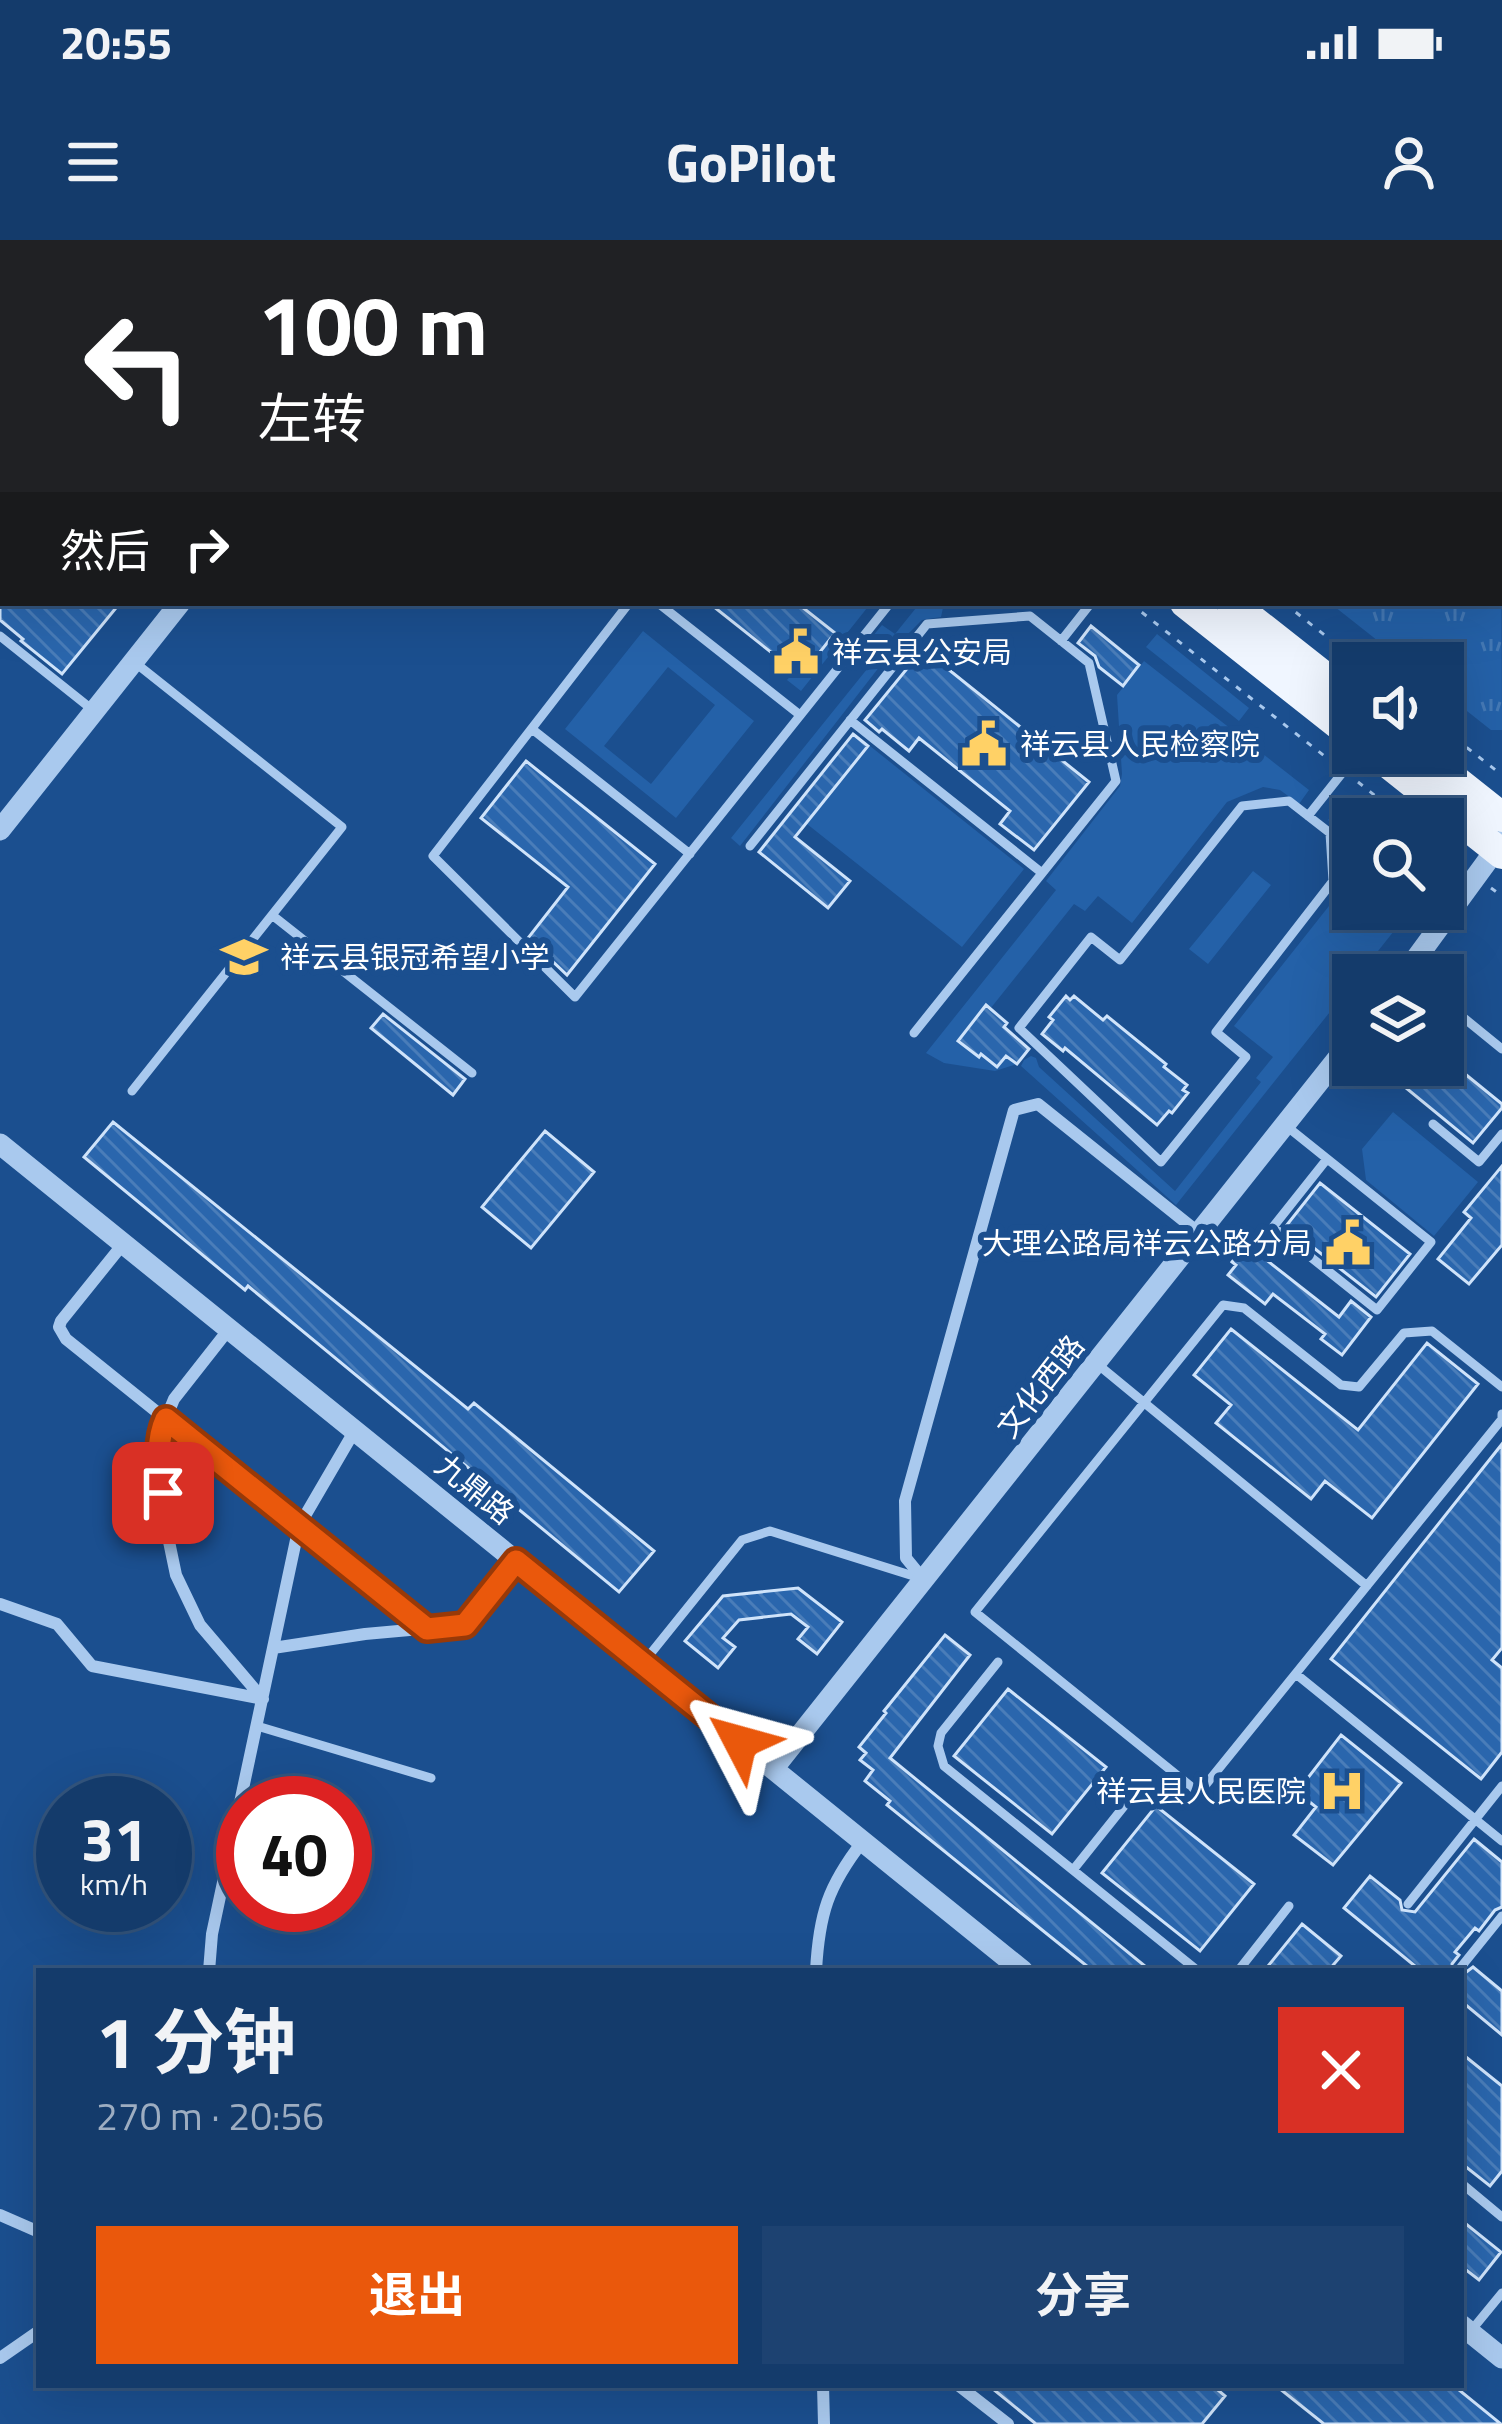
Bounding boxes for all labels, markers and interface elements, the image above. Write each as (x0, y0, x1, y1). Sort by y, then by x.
text: 20:55 (60, 8, 172, 76)
text: GoPilot (666, 121, 836, 203)
icon: menu (60, 129, 126, 195)
icon: person (1376, 129, 1442, 195)
text: 100 m (258, 260, 488, 388)
icon: left (60, 288, 216, 444)
text: 左转 (258, 377, 366, 459)
text: 然后 (60, 516, 150, 584)
icon: right (174, 516, 240, 582)
public building icon: 祥云县公安局 (771, 627, 821, 677)
place label: 祥云县公安局 (832, 629, 1012, 675)
map controls (1332, 642, 1464, 1086)
button: sound (1332, 642, 1464, 774)
public building icon: 祥云县人民检察院 (959, 719, 1009, 769)
place label: 祥云县人民检察院 (1020, 721, 1260, 767)
button: search (1332, 798, 1464, 930)
school or university icon: 祥云县银冠希望小学 (219, 932, 269, 982)
place label: 祥云县银冠希望小学 (280, 934, 550, 980)
button: layers (1332, 954, 1464, 1086)
public building icon: 大理公路局祥云公路分局 (1323, 1218, 1373, 1268)
place label: 大理公路局祥云公路分局 (982, 1220, 1312, 1266)
street label: 文化西路 (985, 1325, 1095, 1447)
pin (112, 1442, 214, 1544)
street label: 九鼎路 (426, 1443, 524, 1535)
icon: arrive (130, 1460, 196, 1526)
position arrow (677, 1679, 803, 1805)
hospital icon: 祥云县人民医院 (1317, 1766, 1367, 1816)
place label: 祥云县人民医院 (1096, 1768, 1306, 1814)
speed limit sign: 40 (216, 1776, 372, 1932)
text: 31 (80, 1793, 148, 1884)
text: km/h (80, 1861, 148, 1907)
text: 1 分钟 (96, 1986, 296, 2096)
button: close (1278, 2007, 1404, 2133)
text: 270 m · 20:56 (96, 2086, 324, 2145)
button: 退出 (96, 2226, 738, 2364)
button: 分享 (762, 2226, 1404, 2364)

